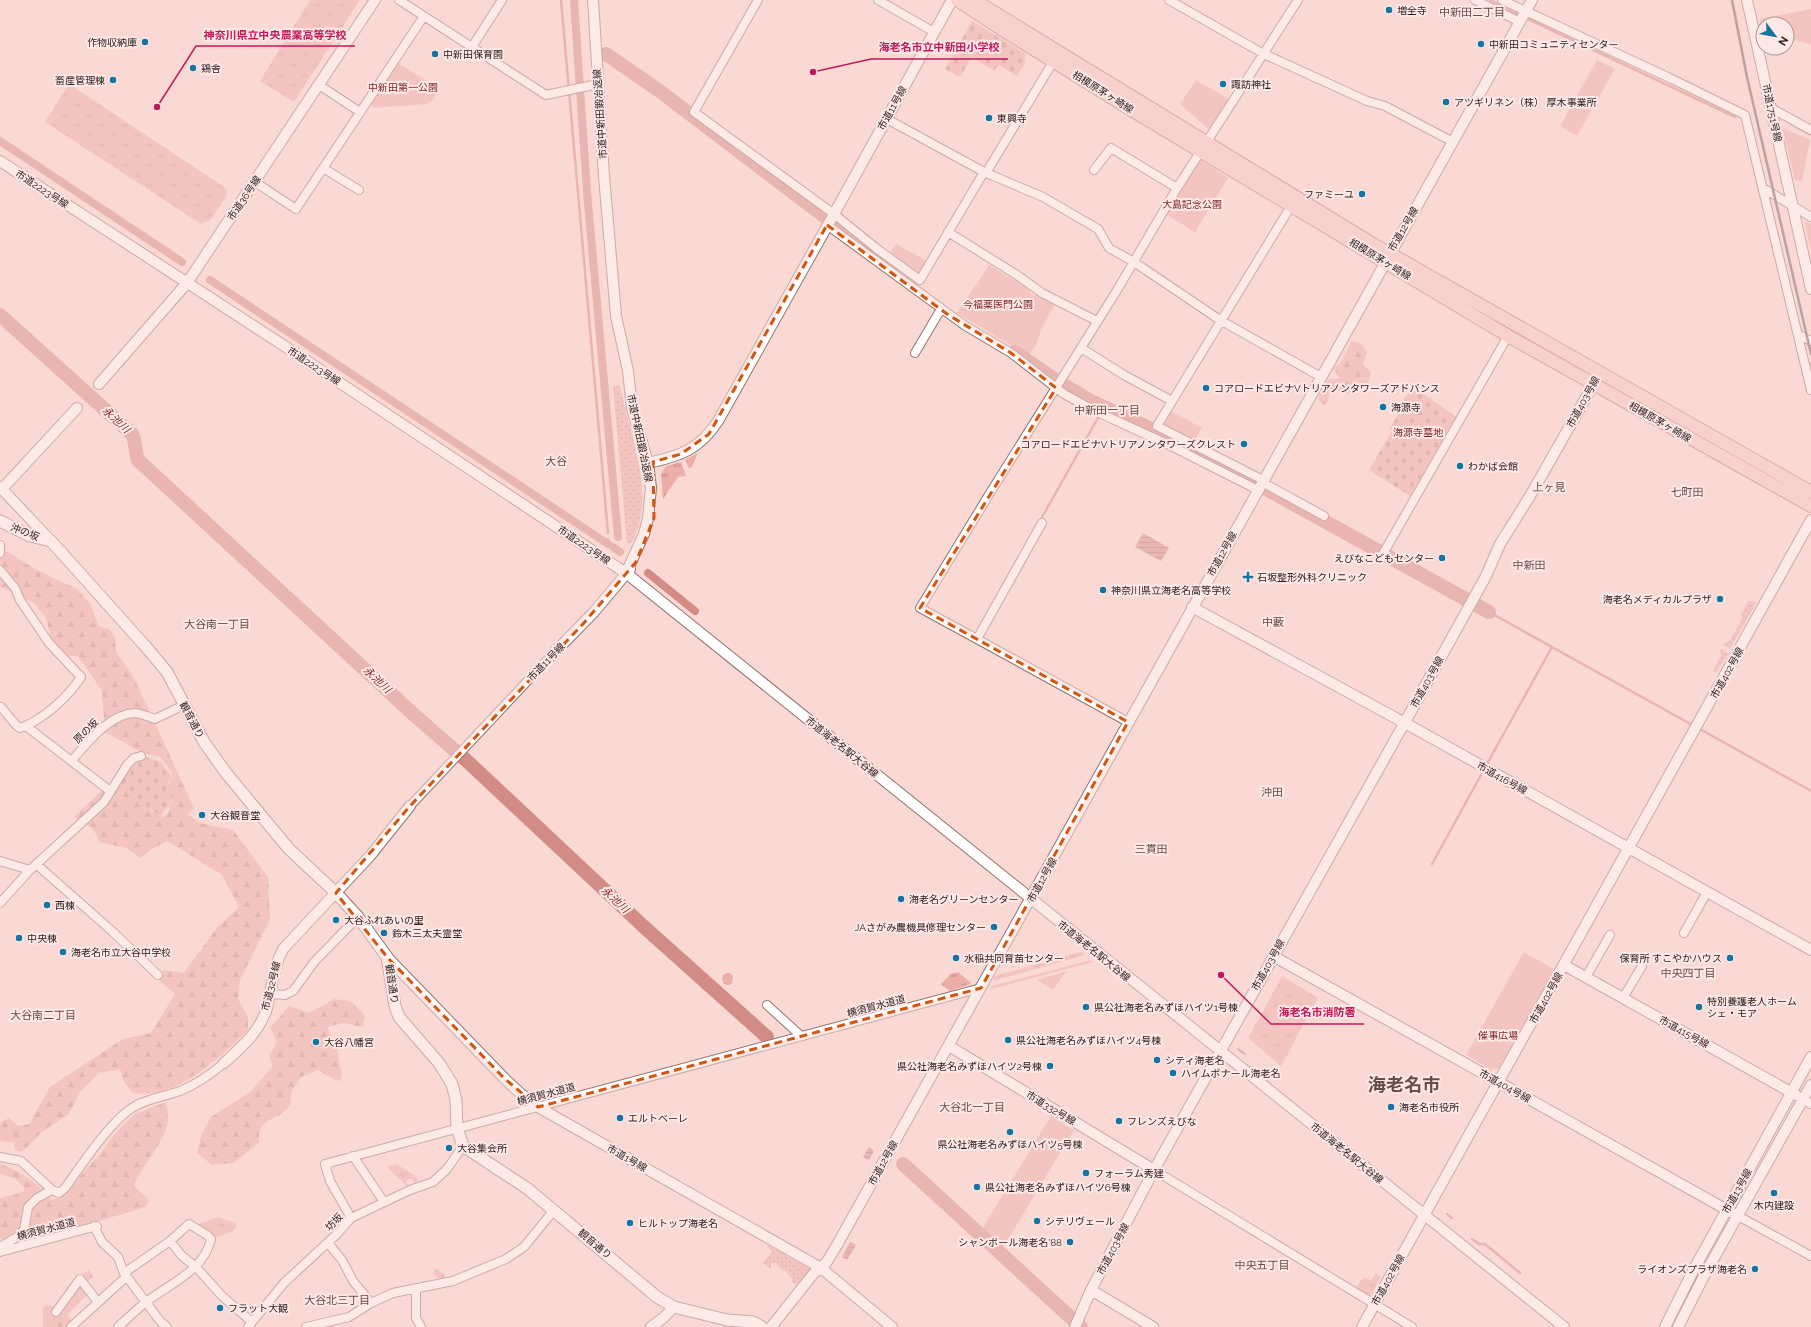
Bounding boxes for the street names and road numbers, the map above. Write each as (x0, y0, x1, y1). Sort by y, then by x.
street label: 市道中新田鍛冶返線 (591, 69, 609, 159)
street label: 相模原茅ヶ崎線 (1070, 69, 1136, 115)
street label: 市道1751号線 (1760, 83, 1784, 143)
street label: 市道11号線 (875, 84, 909, 132)
street label: 市道2223号線 (13, 168, 71, 210)
street label: 市道36号線 (225, 174, 263, 222)
street label: 市道12号線 (1386, 205, 1420, 253)
street label: 相模原茅ヶ崎線 (1347, 236, 1413, 282)
street label: 市道2223号線 (285, 345, 343, 387)
street label: 市道403号線 (1564, 374, 1602, 430)
street label: 市道中新田鍛冶返線 (625, 393, 655, 483)
street label: 相模原茅ヶ崎線 (1627, 400, 1693, 444)
street label: 沖の坂 (9, 521, 41, 543)
street label: 市道2223号線 (556, 523, 612, 567)
street label: 市道12号線 (1205, 530, 1239, 578)
street label: 市道11号線 (525, 641, 567, 683)
street label: 市道402号線 (1708, 645, 1746, 701)
street label: 市道403号線 (1408, 654, 1446, 710)
street label: 観音通り (178, 700, 206, 740)
street label: 市道海老名駅大谷線 (804, 714, 880, 780)
street label: 原の坂 (72, 717, 100, 745)
street label: 市道416号線 (1475, 760, 1529, 796)
street label: 市道12号線 (1025, 856, 1059, 904)
street label: 市道海老名駅大谷線 (1056, 918, 1132, 984)
street label: 市道403号線 (1249, 937, 1287, 993)
street label: 市道32号線 (260, 960, 282, 1012)
street label: 観音通り (383, 963, 401, 1005)
street label: 市道402号線 (1527, 970, 1565, 1026)
street label: 横須賀水道道 (846, 993, 906, 1019)
street label: 市道415号線 (1657, 1014, 1711, 1050)
street label: 市道404号線 (1477, 1067, 1533, 1105)
street label: 横須賀水道道 (516, 1081, 576, 1107)
street label: 市道332号線 (1024, 1089, 1078, 1127)
street label: 市道海老名駅大谷線 (1309, 1120, 1385, 1186)
street label: 市道12号線 (866, 1139, 900, 1187)
street label: 市道1号線 (605, 1142, 649, 1174)
street label: 市道13号線 (1720, 1167, 1754, 1215)
street label: 坊坂 (323, 1211, 345, 1233)
street label: 横須賀水道道 (16, 1216, 76, 1242)
street label: 市道403号線 (1095, 1221, 1131, 1277)
street label: 観音通り (576, 1227, 614, 1261)
street label: 市道402号線 (1369, 1252, 1407, 1308)

